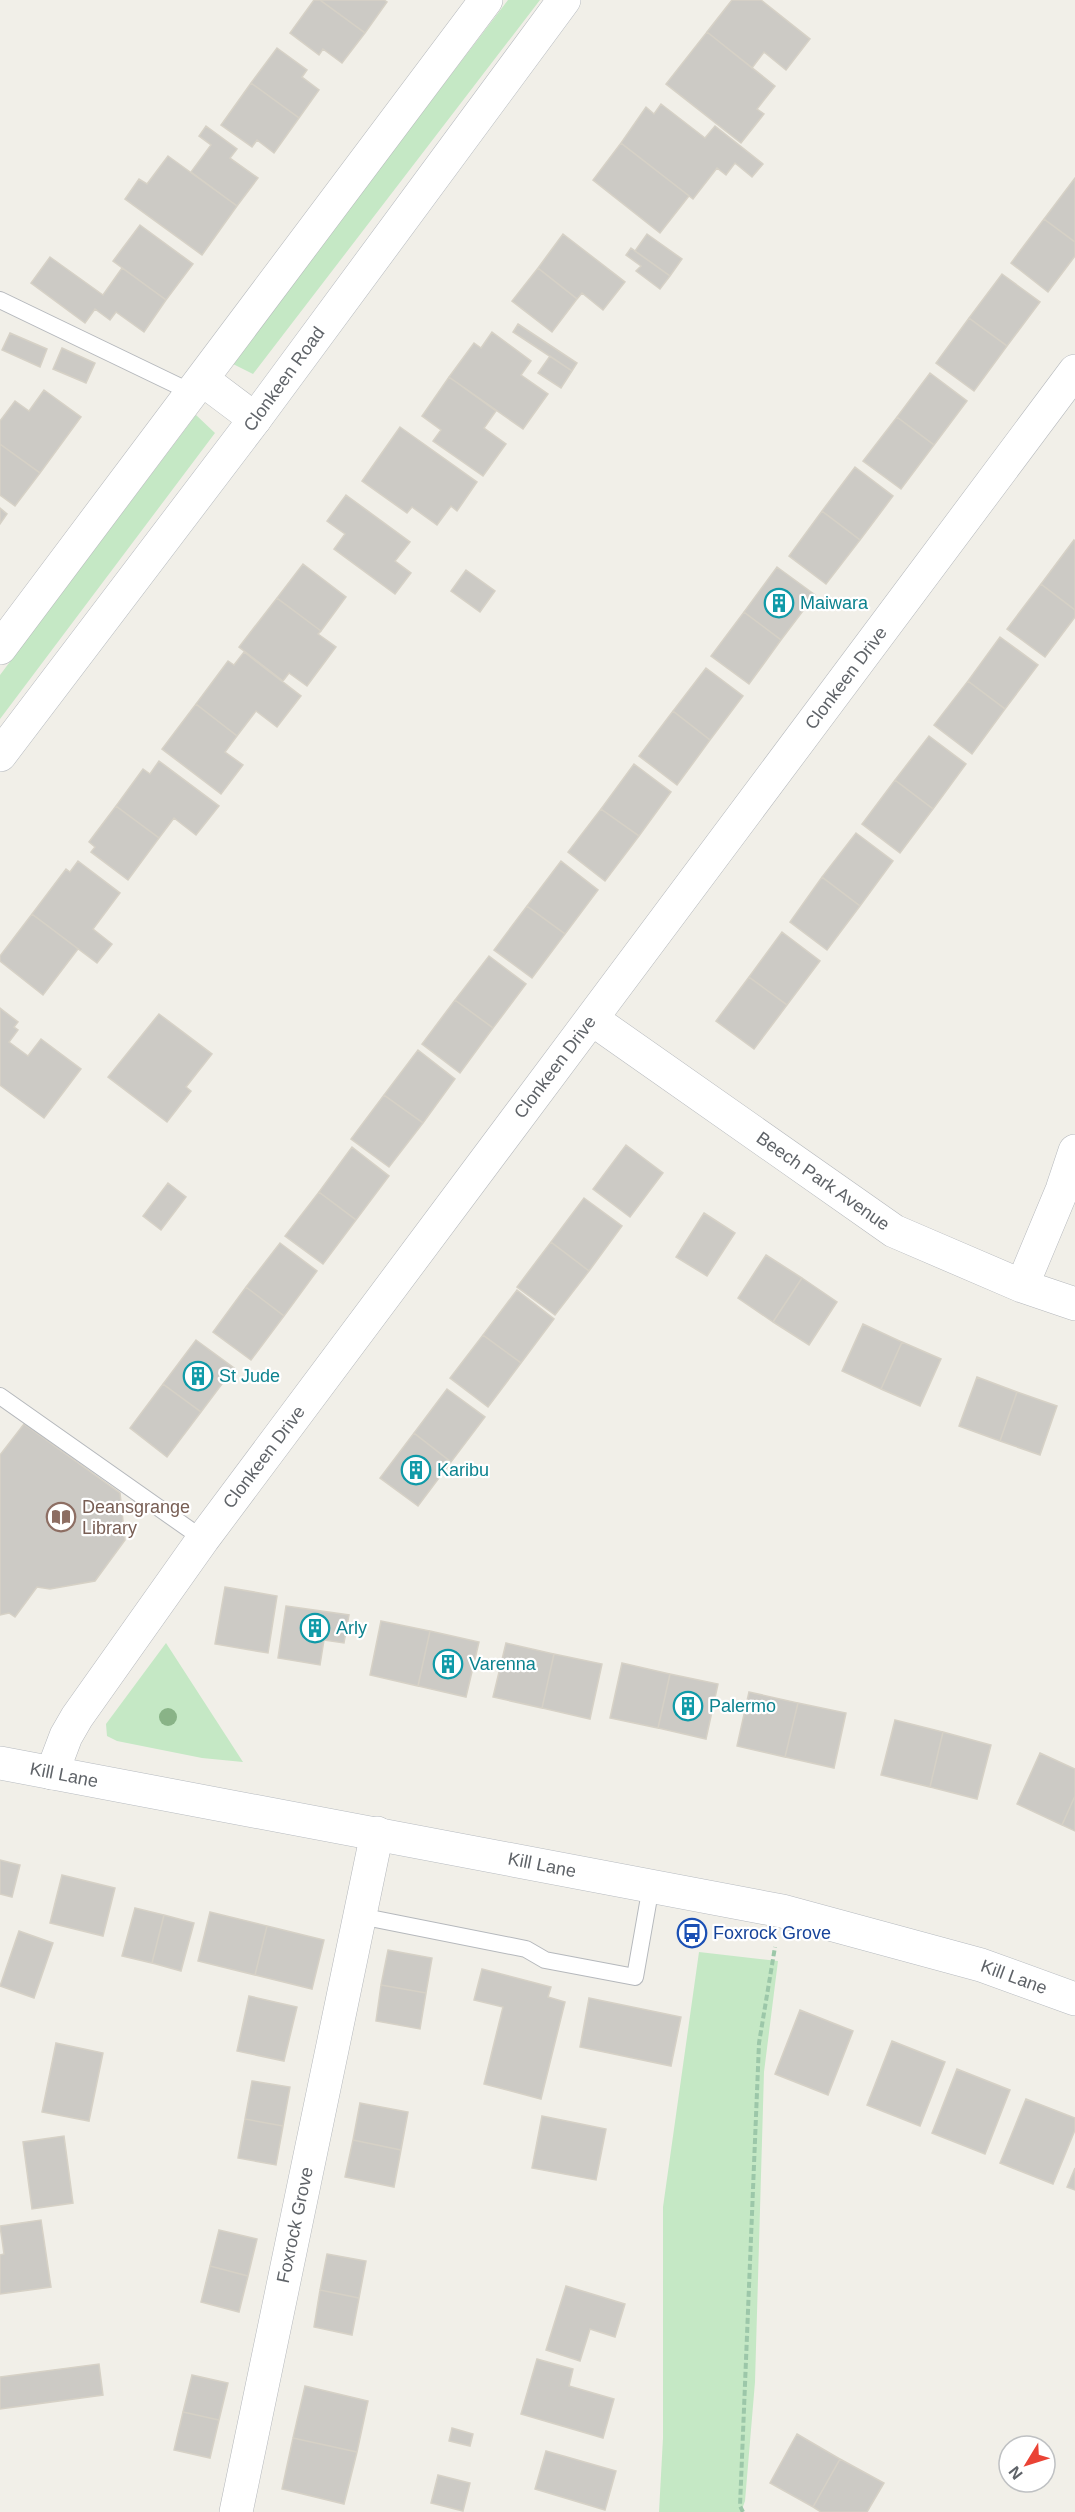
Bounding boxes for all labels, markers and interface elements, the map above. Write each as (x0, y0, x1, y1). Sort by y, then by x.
street label: Clonkeen Road (239, 323, 329, 435)
building icon: Maiwara (763, 587, 795, 619)
place label: Maiwara (800, 593, 869, 613)
street label: Clonkeen Drive (801, 623, 891, 733)
street label: Clonkeen Drive (510, 1012, 600, 1122)
street label: Beech Park Avenue (753, 1128, 893, 1234)
building icon: St Jude (182, 1360, 214, 1392)
place label: St Jude (219, 1366, 280, 1386)
street label: Clonkeen Drive (219, 1402, 309, 1512)
building icon: Karibu (400, 1454, 432, 1486)
place label: Karibu (437, 1460, 489, 1480)
place label: Deansgrange Library (82, 1497, 190, 1538)
library icon: Deansgrange Library (45, 1501, 77, 1533)
building icon: Arly (299, 1612, 331, 1644)
place label: Arly (336, 1618, 367, 1638)
building icon: Varenna (432, 1648, 464, 1680)
place label: Varenna (469, 1654, 537, 1674)
building icon: Palermo (672, 1690, 704, 1722)
place label: Palermo (709, 1696, 776, 1716)
street label: Kill Lane (28, 1759, 100, 1791)
street label: Kill Lane (506, 1849, 578, 1881)
bus stop icon: Foxrock Grove (676, 1917, 708, 1949)
place label: Foxrock Grove (713, 1923, 831, 1943)
street label: Kill Lane (978, 1956, 1050, 1998)
street label: Foxrock Grove (273, 2165, 317, 2285)
north arrow (997, 2434, 1057, 2494)
text: N (1005, 2463, 1026, 2483)

